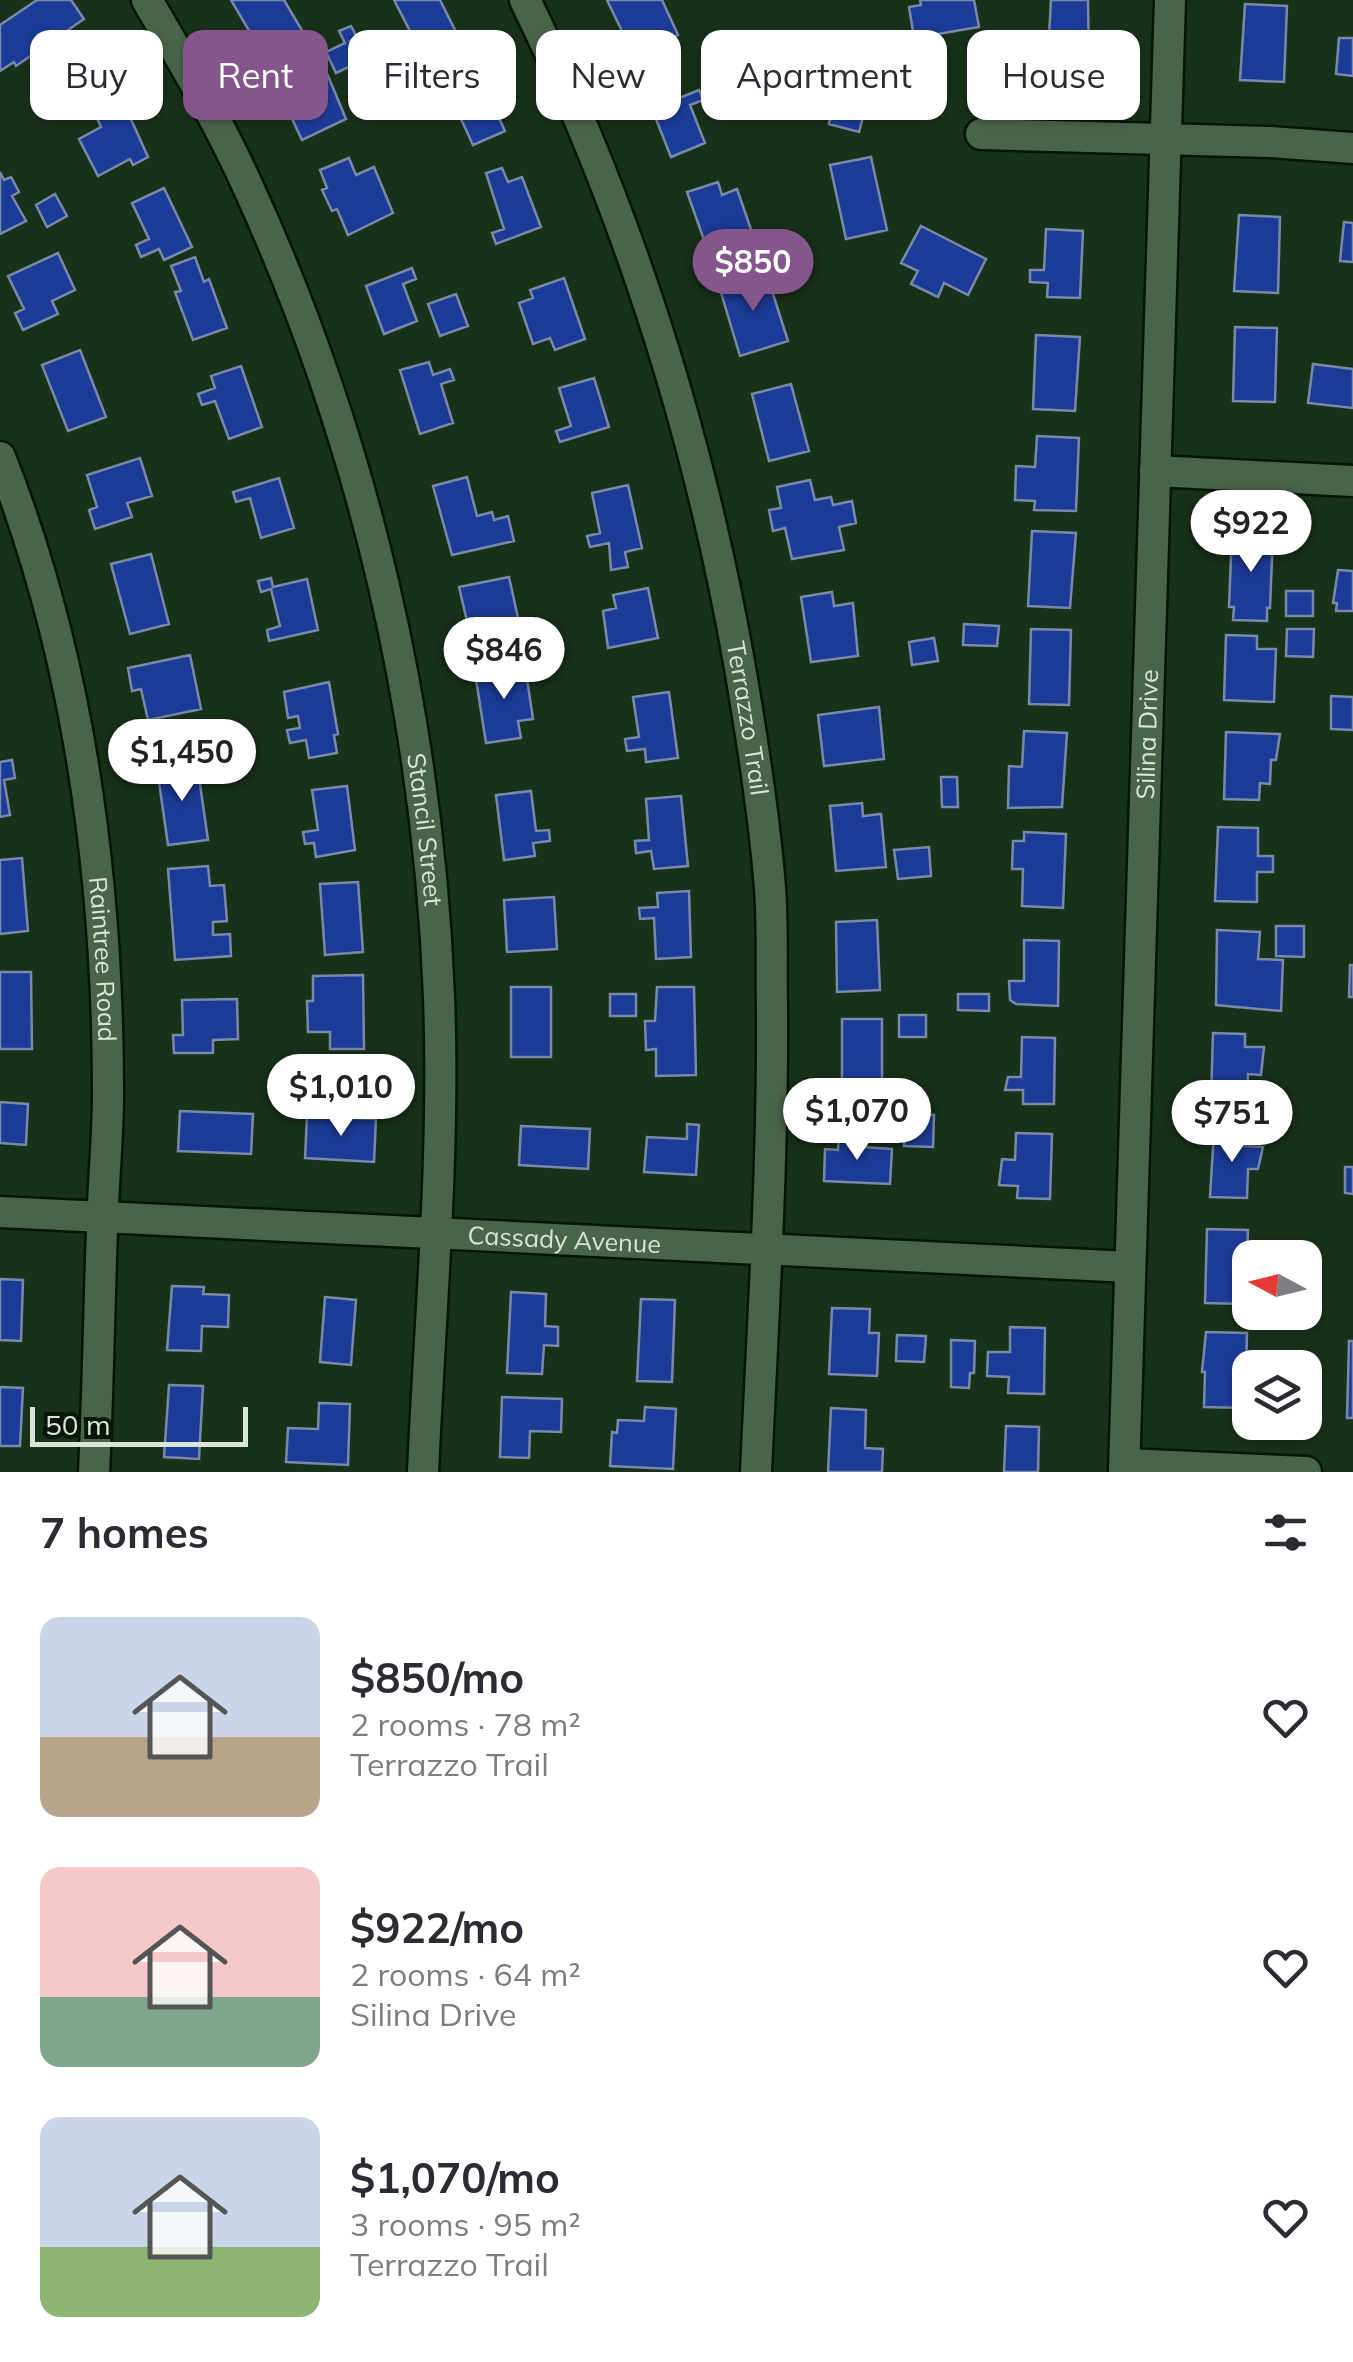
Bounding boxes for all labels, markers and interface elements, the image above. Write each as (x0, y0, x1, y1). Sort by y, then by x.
chip: Buy (30, 30, 163, 120)
chip: Rent (183, 30, 328, 120)
chip: Filters (348, 30, 516, 120)
chip: New (536, 30, 681, 120)
chip: Apartment (701, 30, 947, 120)
chip: House (967, 30, 1140, 120)
pin: $850 (694, 229, 812, 314)
text: $850 (715, 241, 791, 281)
pin: $922 (1192, 490, 1310, 575)
text: $922 (1213, 502, 1289, 542)
pin: $846 (445, 617, 563, 702)
text: $846 (466, 629, 542, 669)
street label: Terrazzo Trail (721, 639, 776, 797)
street label: Silina Drive (1129, 669, 1164, 800)
pin: $1,450 (101, 719, 263, 804)
text: $1,450 (130, 731, 234, 771)
street label: Stancil Street (401, 751, 450, 907)
street label: Raintree Road (83, 875, 123, 1042)
pin: $1,010 (260, 1054, 422, 1139)
text: $1,010 (289, 1066, 393, 1106)
pin: $1,070 (776, 1078, 938, 1163)
pin: $751 (1173, 1080, 1291, 1165)
text: $1,070 (805, 1090, 909, 1130)
text: $751 (1194, 1092, 1270, 1132)
street label: Cassady Avenue (467, 1219, 662, 1259)
north arrow (1232, 1240, 1322, 1330)
map controls (1232, 1240, 1322, 1440)
button: layers (1232, 1350, 1322, 1440)
scale bar (30, 1402, 248, 1446)
text: 50 m (45, 1407, 111, 1442)
icon: filters (1258, 1505, 1313, 1560)
text: 7 homes (40, 1506, 209, 1559)
text: $850/mo (350, 1651, 524, 1704)
icon: home (120, 1657, 240, 1777)
icon: heart (1258, 1690, 1313, 1745)
text: 2 rooms · 78 m² (350, 1704, 581, 1744)
text: Terrazzo Trail (350, 1744, 549, 1784)
text: $922/mo (350, 1901, 524, 1954)
icon: home (120, 1907, 240, 2027)
icon: heart (1258, 1940, 1313, 1995)
text: 2 rooms · 64 m² (350, 1954, 581, 1994)
text: Silina Drive (350, 1994, 516, 2034)
text: $1,070/mo (350, 2151, 560, 2204)
icon: home (120, 2157, 240, 2277)
icon: heart (1258, 2190, 1313, 2245)
text: 3 rooms · 95 m² (350, 2204, 581, 2244)
text: Terrazzo Trail (350, 2244, 549, 2284)

